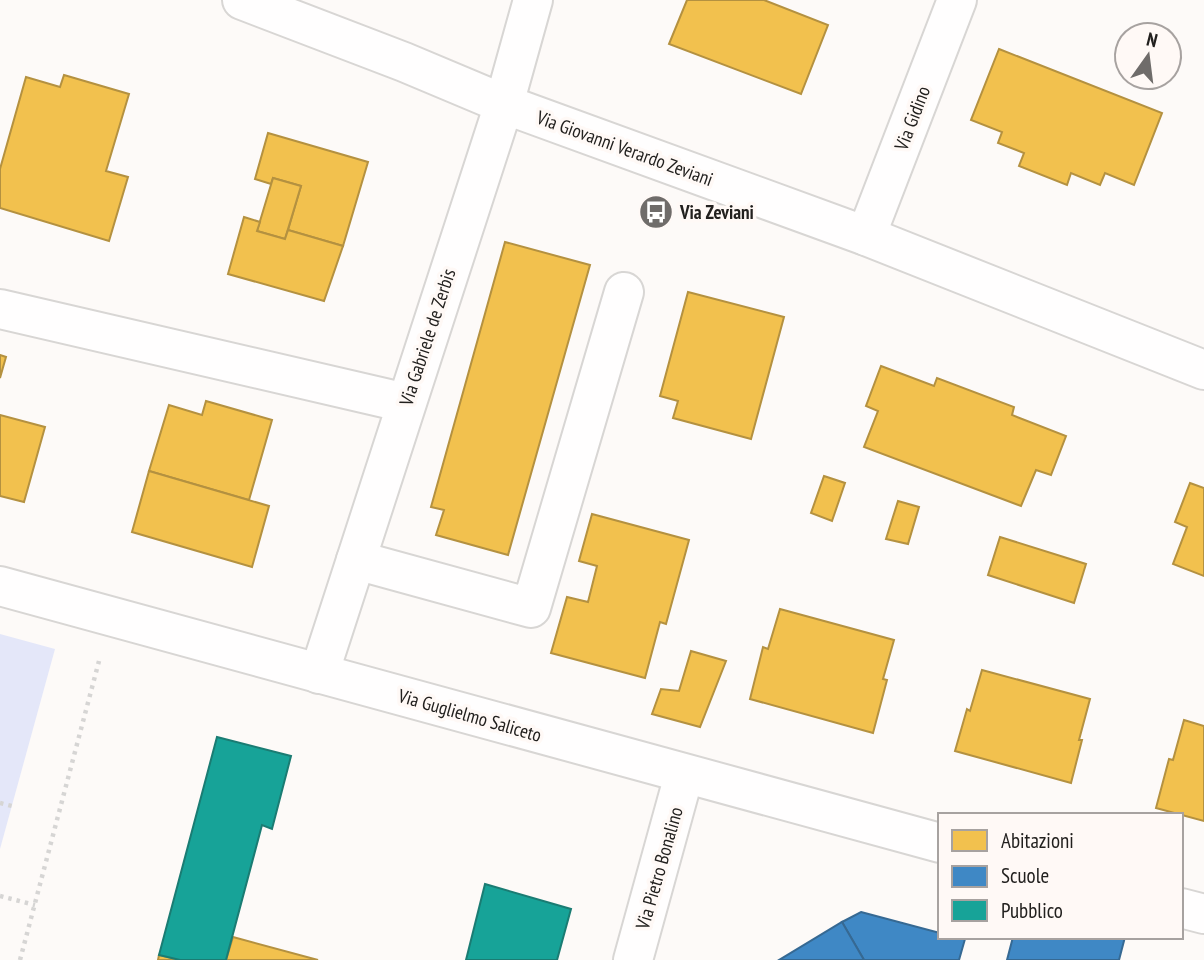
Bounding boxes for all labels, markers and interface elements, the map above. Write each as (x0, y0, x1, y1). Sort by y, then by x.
north arrow (1113, 21, 1183, 91)
text: N (1144, 27, 1160, 52)
street label: Via Gidino (888, 82, 935, 154)
street label: Via Giovanni Verardo Zeviani (533, 105, 716, 191)
bus stop icon: Via Zeviani (637, 193, 675, 231)
place label: Via Zeviani (679, 200, 754, 224)
street label: Via Gabriele de Zerbis (393, 266, 460, 409)
street label: Via Guglielmo Saliceto (395, 683, 544, 747)
street label: Via Pietro Bonalino (630, 804, 688, 933)
legend (938, 813, 1183, 939)
text: Abitazioni (1001, 827, 1074, 854)
text: Scuole (1001, 862, 1049, 889)
text: Pubblico (1001, 897, 1063, 924)

